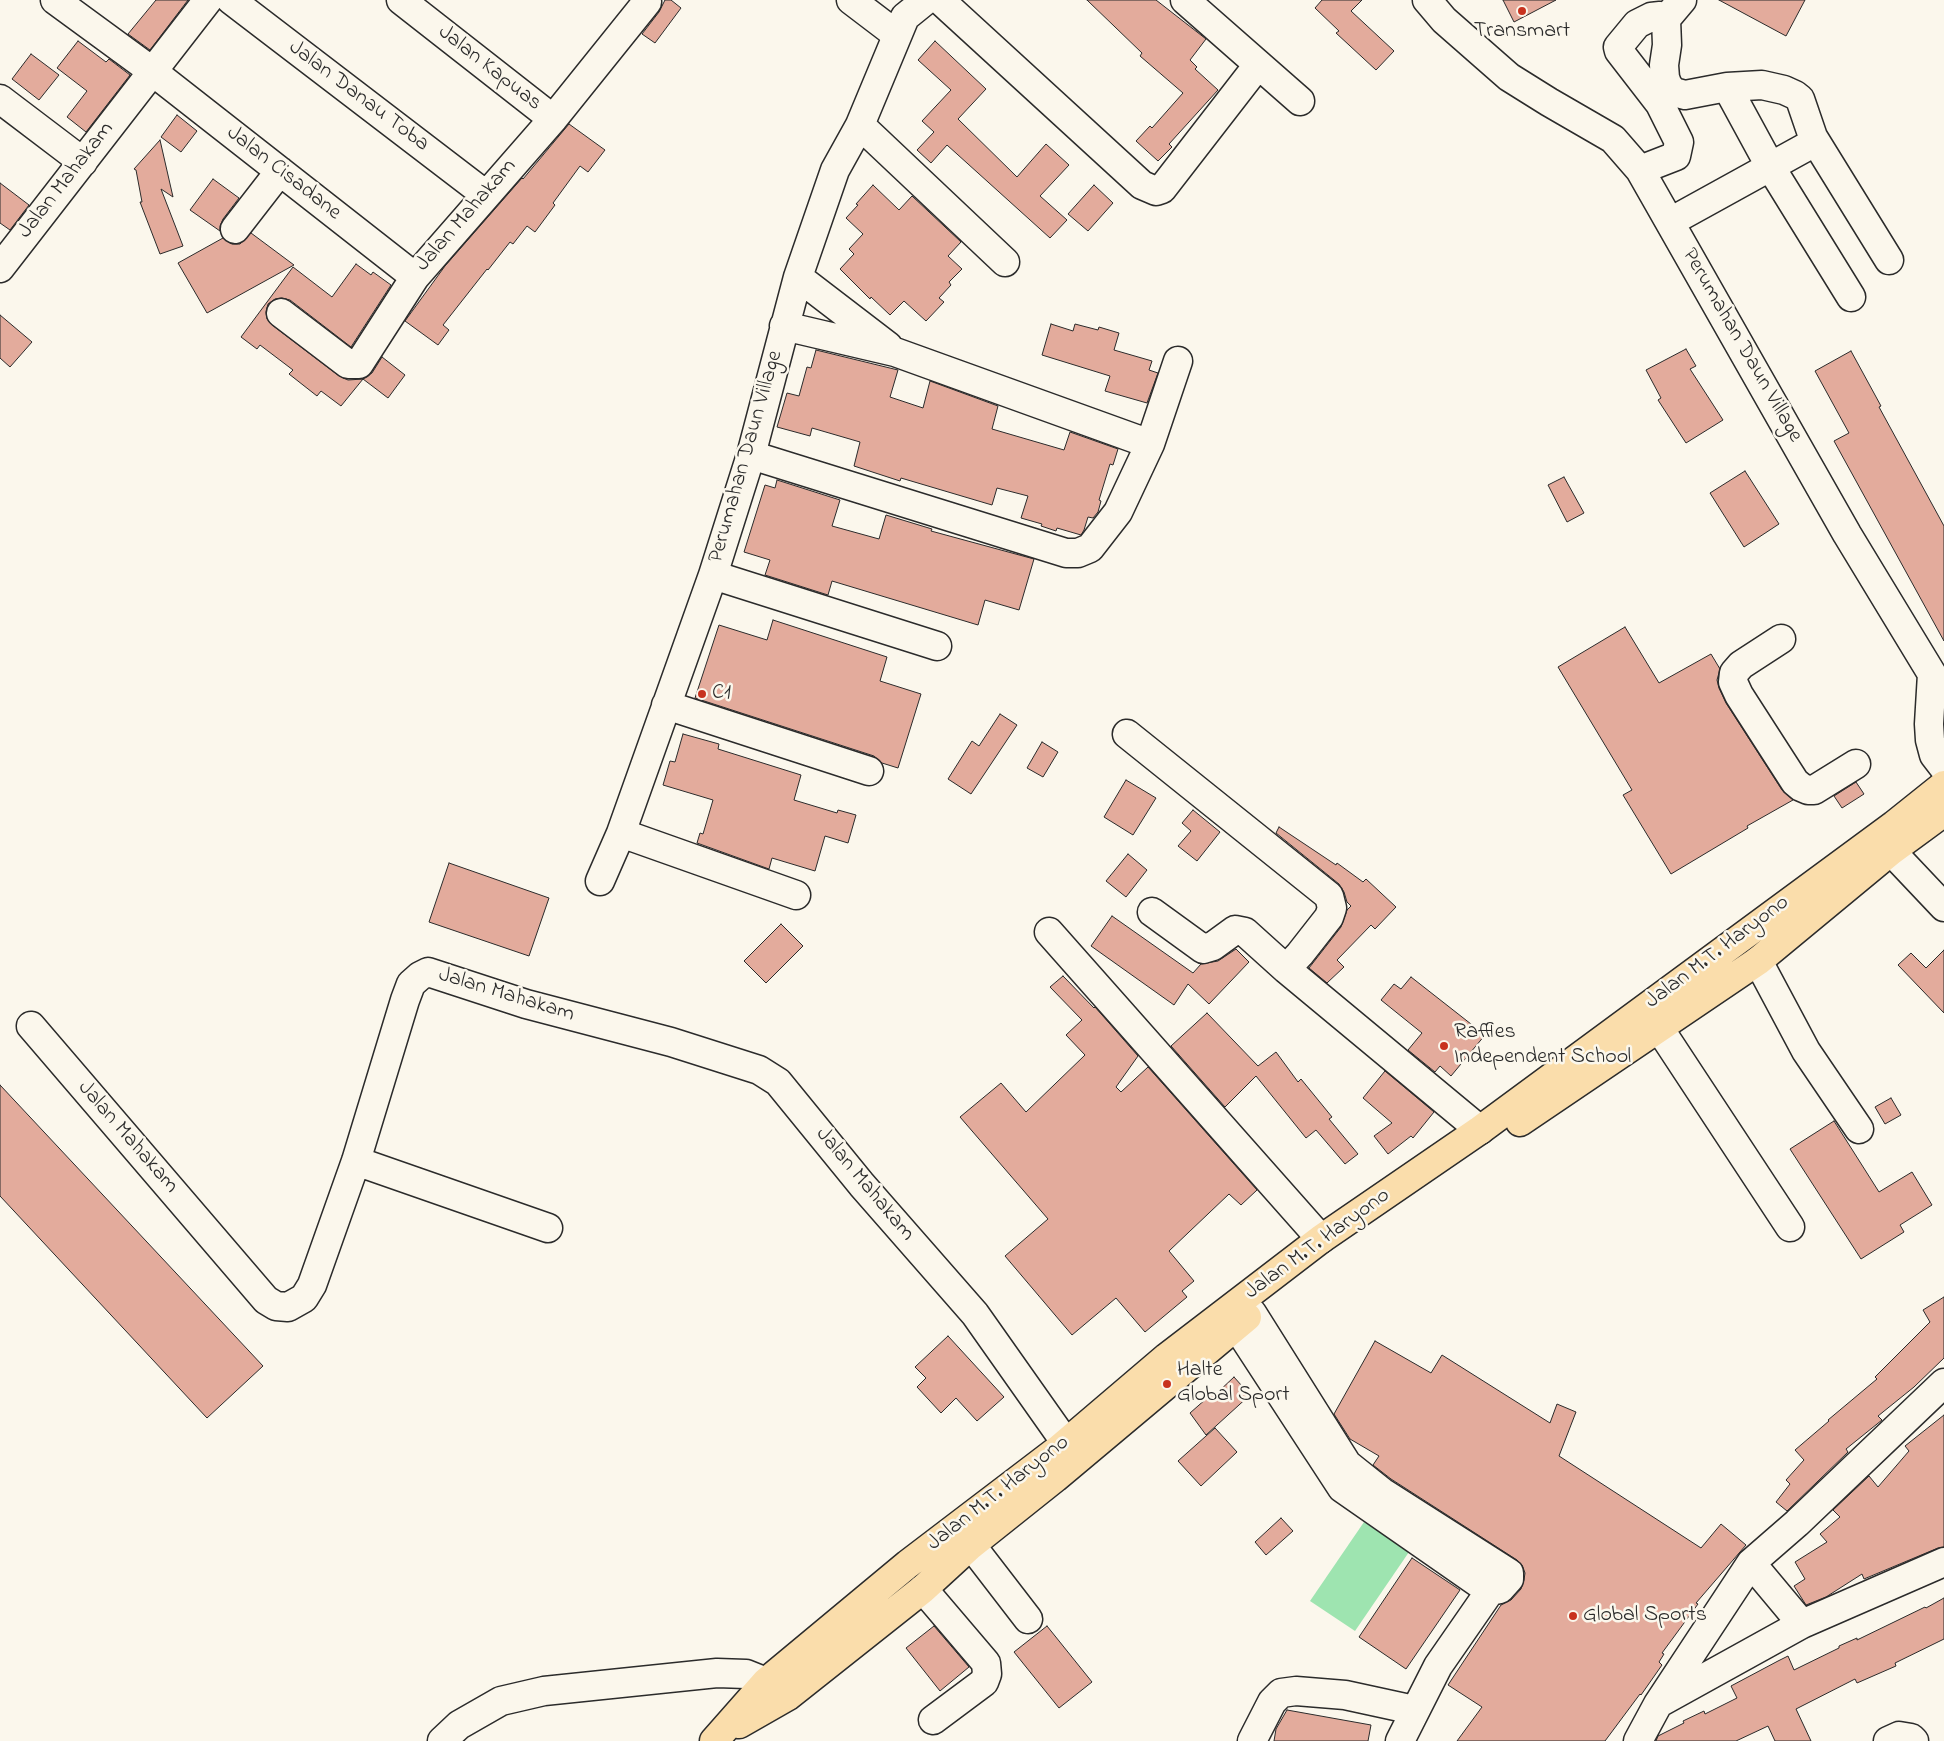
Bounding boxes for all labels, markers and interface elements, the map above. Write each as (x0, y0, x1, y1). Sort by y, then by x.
marker: Transmart (1516, 5, 1528, 17)
place label: Transmart (1474, 19, 1570, 45)
street label: Jalan Kapuas (432, 20, 546, 118)
street label: Jalan Danau Toba (282, 36, 434, 158)
street label: Jalan Mahakam (13, 117, 121, 245)
street label: Jalan Cisadane (220, 121, 346, 227)
street label: Jalan Mahakam (411, 154, 523, 278)
street label: Perumahan Daun Village (1675, 244, 1807, 448)
street label: Perumahan Daun Village (704, 348, 790, 566)
place label: C1 (712, 681, 731, 707)
marker: C1 (696, 688, 708, 700)
street label: Jalan M.T. Haryono (1641, 890, 1795, 1016)
street label: Jalan Mahakam (435, 963, 577, 1029)
place label: Raffles Independent School (1454, 1020, 1631, 1072)
marker: Raffles Independent School (1438, 1040, 1450, 1052)
street label: Jalan Mahakam (71, 1076, 183, 1200)
street label: Jalan Mahakam (809, 1123, 919, 1247)
street label: Jalan M.T. Haryono (1240, 1183, 1396, 1307)
place label: Halte Global Sport (1177, 1358, 1290, 1410)
marker: Halte Global Sport (1161, 1378, 1173, 1390)
street label: Jalan M.T. Haryono (923, 1430, 1075, 1558)
place label: Global Sports (1583, 1603, 1707, 1629)
marker: Global Sports (1567, 1610, 1579, 1622)

